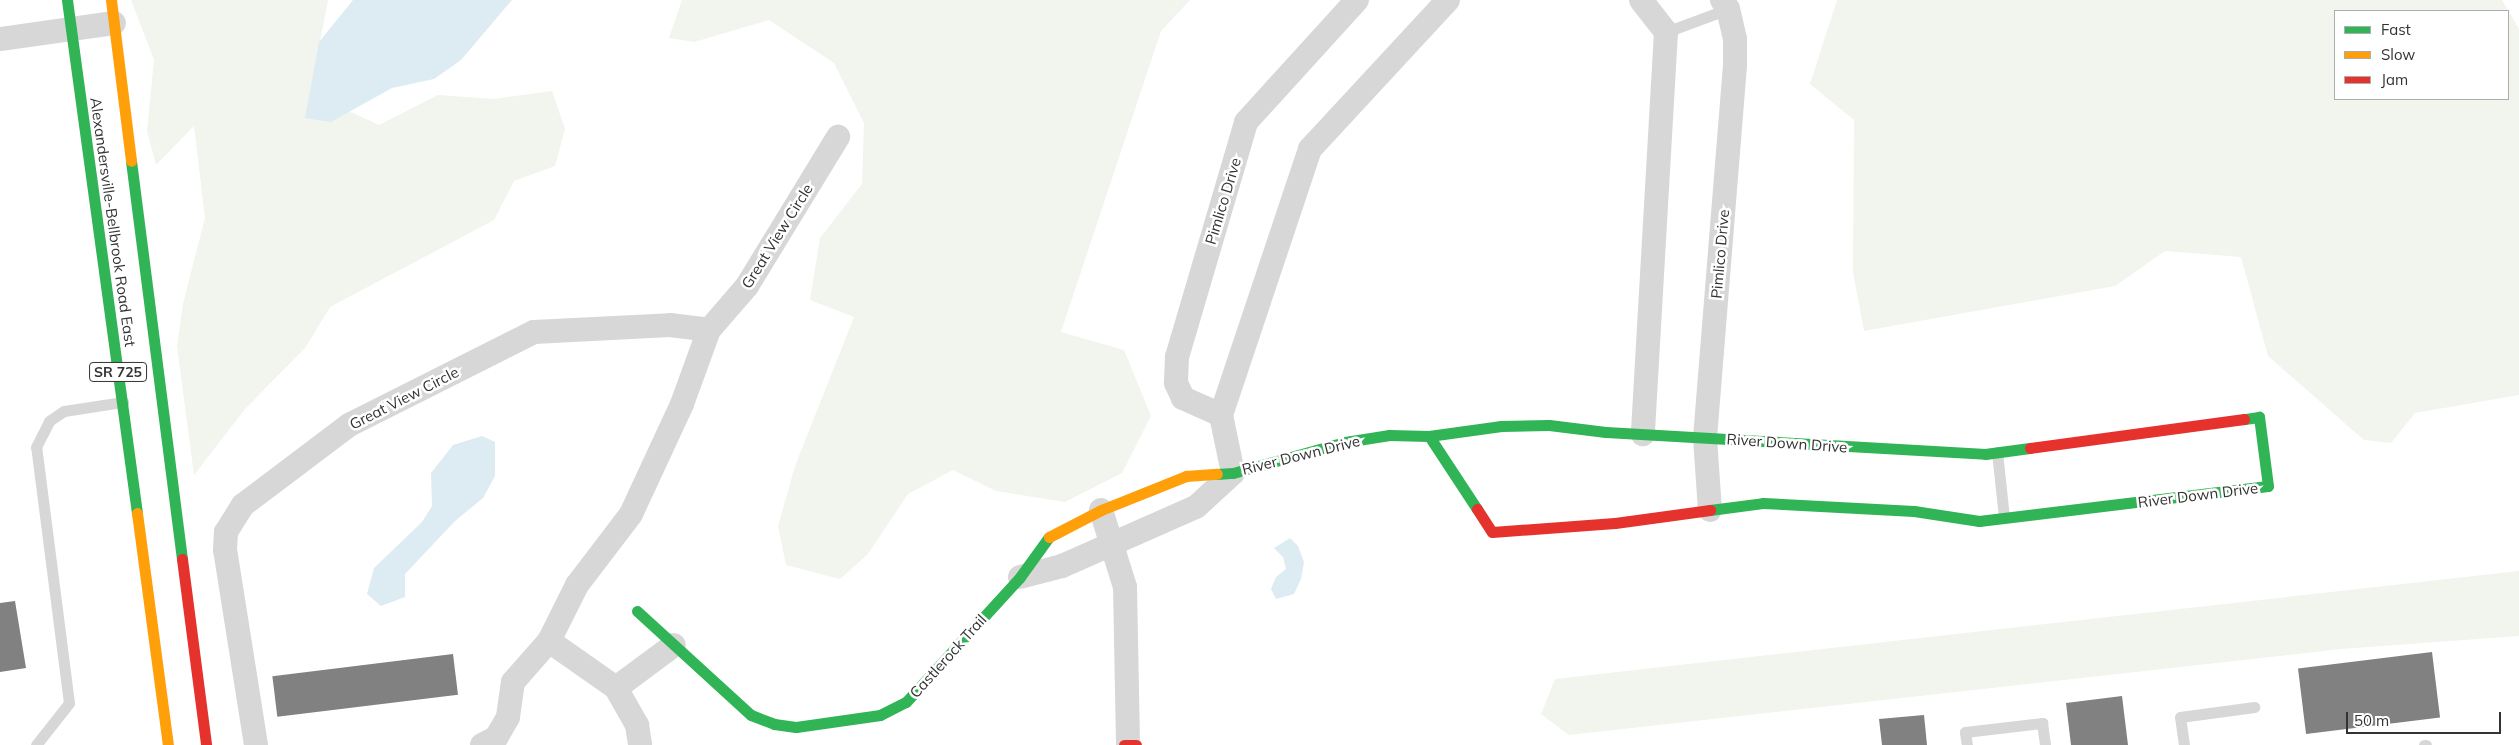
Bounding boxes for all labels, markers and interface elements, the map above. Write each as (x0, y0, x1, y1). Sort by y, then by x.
legend (2334, 10, 2509, 100)
text: Fast (2381, 20, 2411, 39)
text: Slow (2381, 45, 2415, 64)
text: Jam (2381, 70, 2408, 89)
street label: Alexandersville-Bellbrook Road East (87, 96, 139, 348)
street label: Pimlico Drive (1201, 156, 1245, 246)
street label: Great View Circle (738, 180, 816, 292)
street label: Pimlico Drive (1707, 209, 1733, 299)
road number: SR 725 (88, 361, 148, 384)
street label: Great View Circle (346, 363, 462, 433)
street label: River Down Drive (1726, 430, 1848, 456)
street label: River Down Drive (1240, 432, 1362, 478)
street label: River Down Drive (2137, 479, 2259, 511)
street label: Castlerock Trail (906, 611, 990, 701)
scale bar (2349, 702, 2504, 734)
text: 50 m (2354, 711, 2389, 730)

